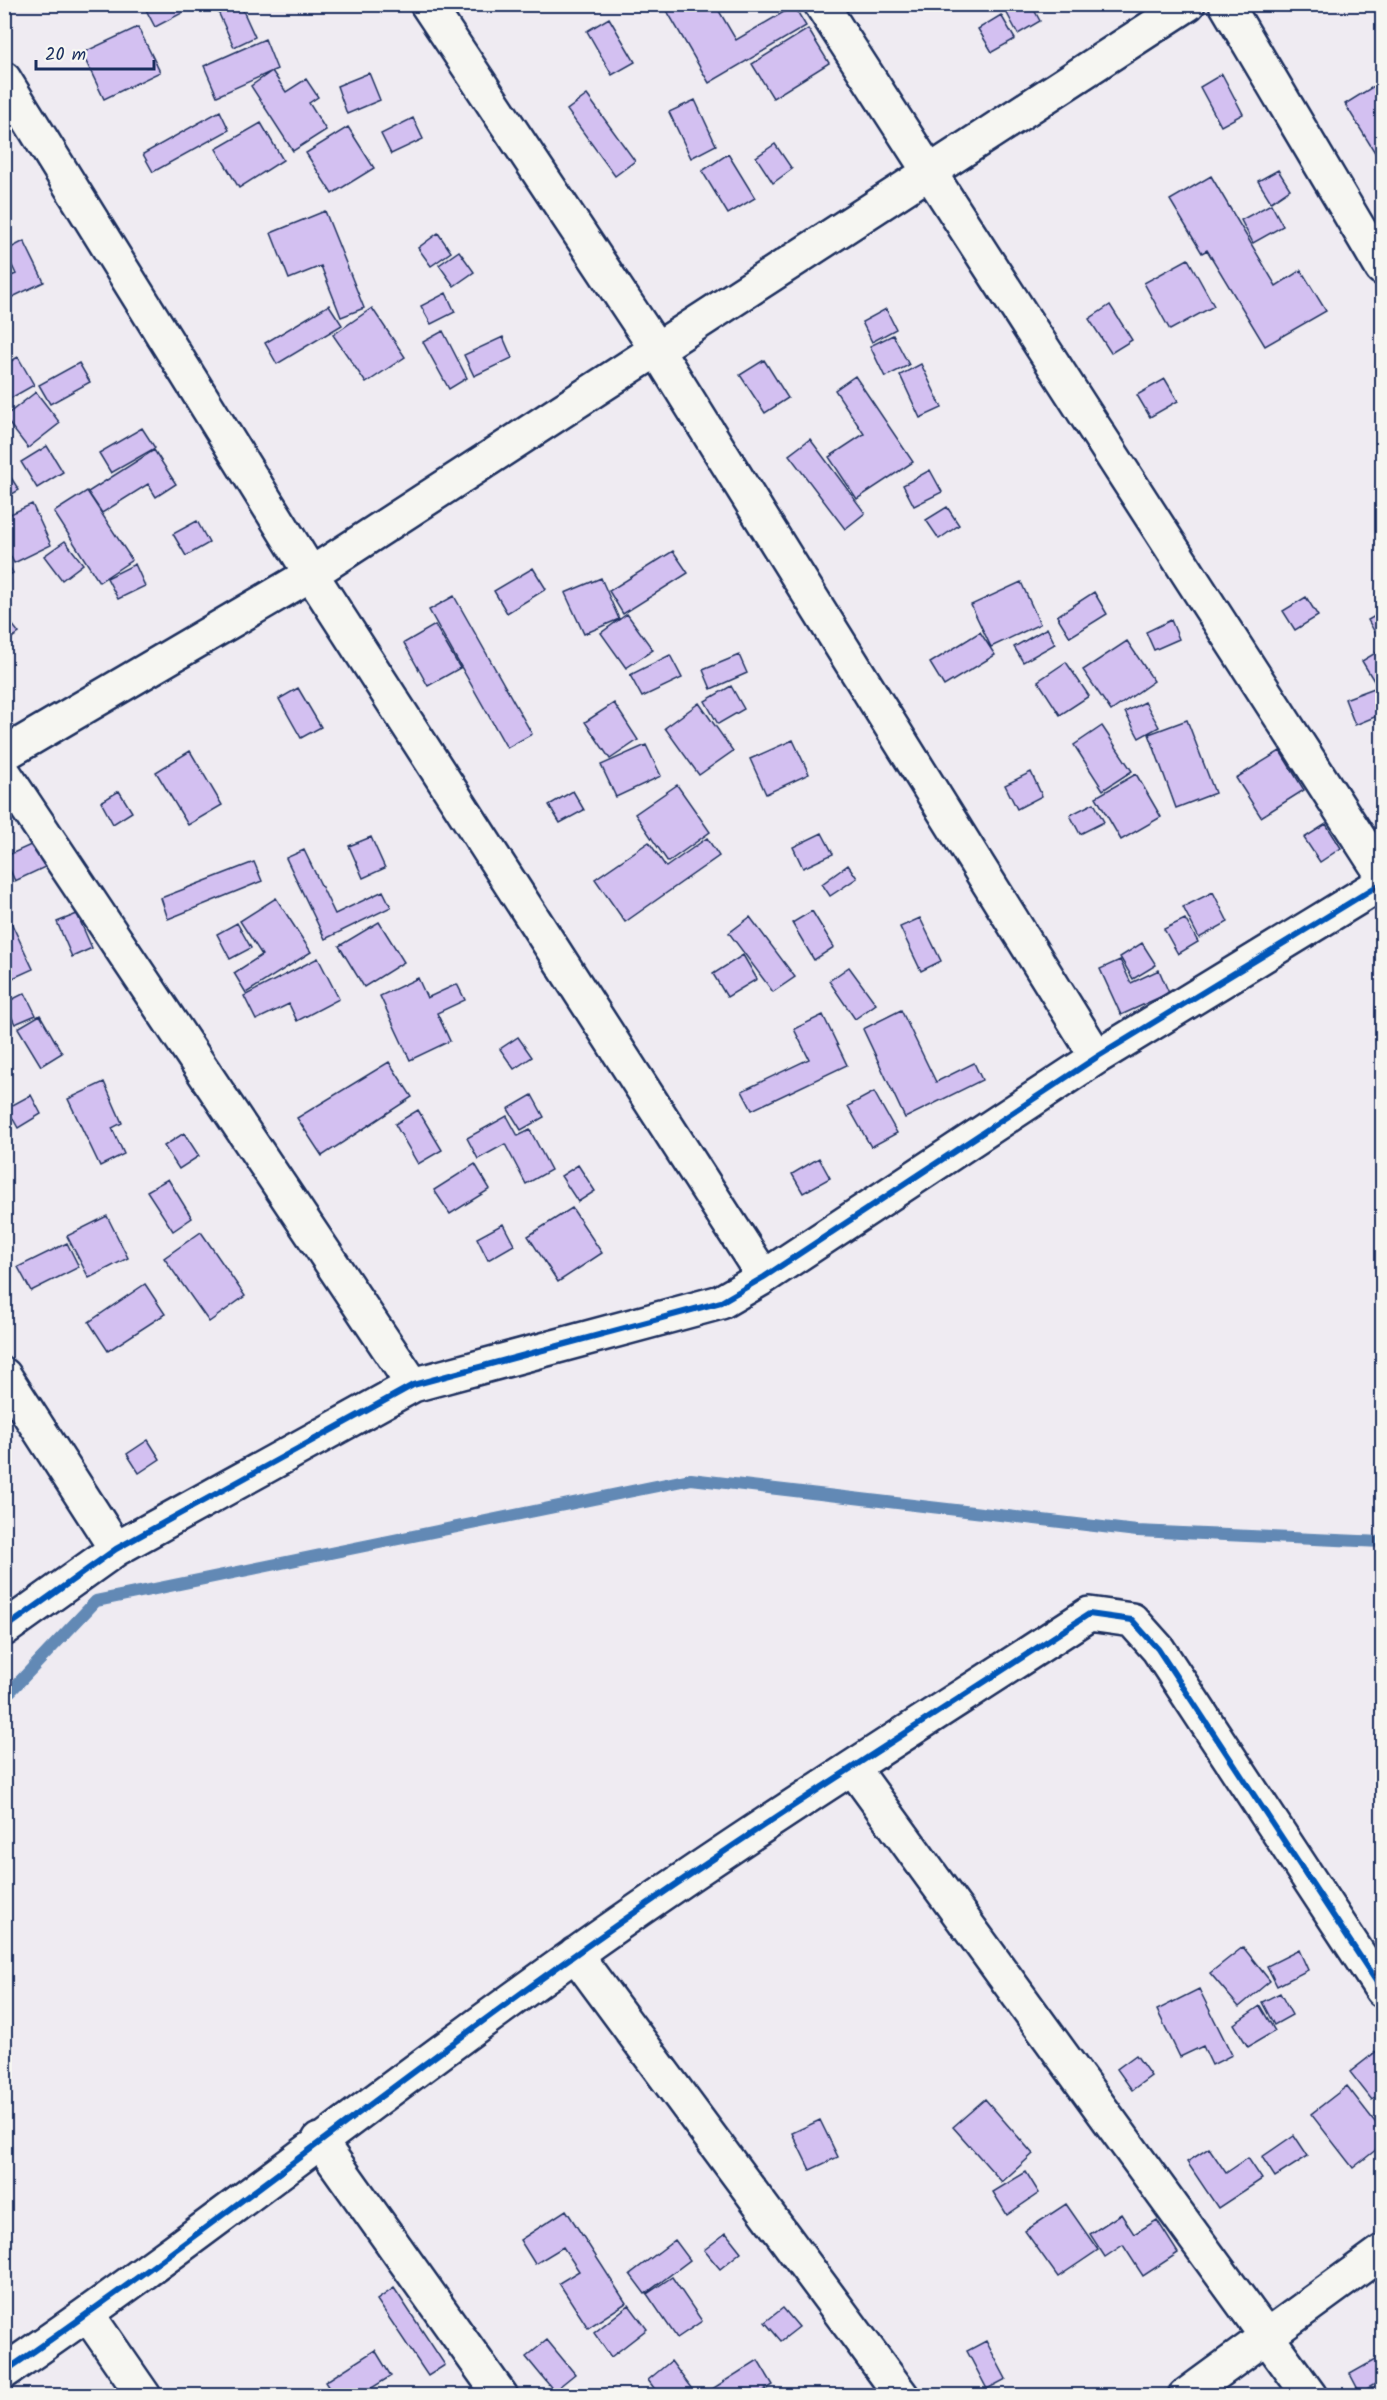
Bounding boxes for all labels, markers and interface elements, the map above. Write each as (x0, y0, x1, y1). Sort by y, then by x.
scale bar (36, 33, 154, 71)
text: 20 m (45, 41, 86, 70)

